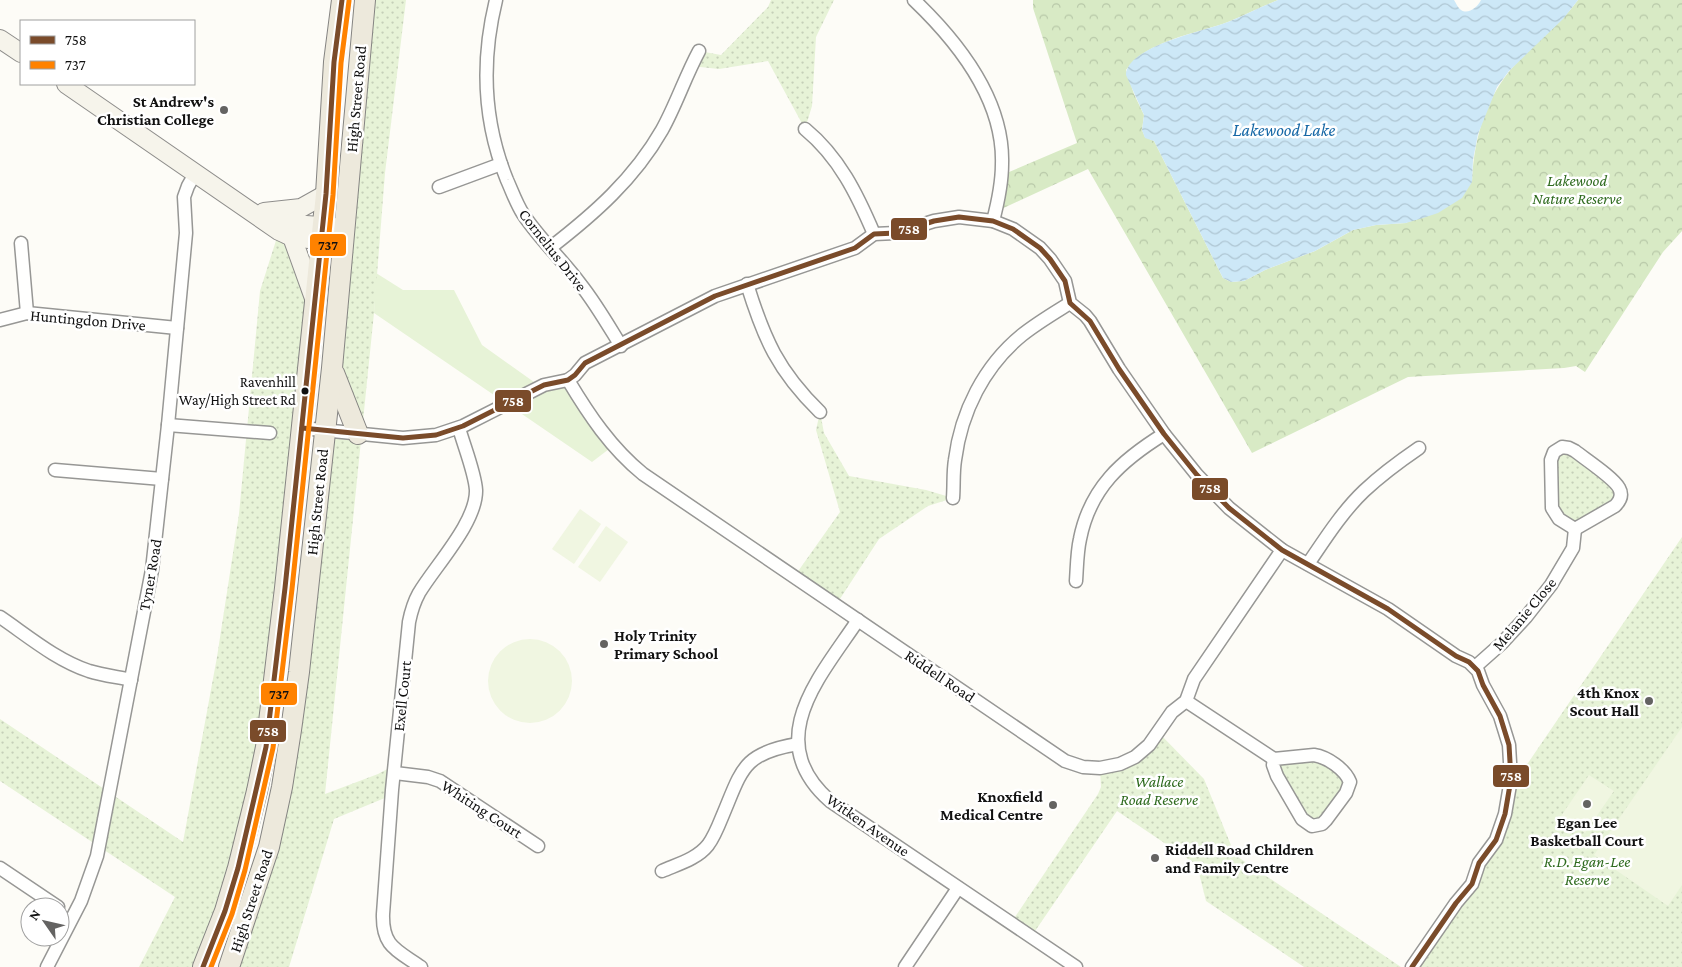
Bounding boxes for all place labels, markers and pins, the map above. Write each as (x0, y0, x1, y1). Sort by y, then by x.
place label: St Andrew's Christian College (97, 93, 215, 128)
marker: St Andrew's Christian College (218, 104, 230, 116)
place label: Ravenhill Way/High Street Rd (179, 374, 296, 409)
marker: Ravenhill Way/High Street Rd (300, 386, 310, 396)
place label: Holy Trinity Primary School (614, 627, 719, 662)
marker: Holy Trinity Primary School (598, 638, 610, 650)
place label: 4th Knox Scout Hall (1570, 684, 1640, 719)
marker: 4th Knox Scout Hall (1643, 695, 1655, 707)
place label: Knoxfield Medical Centre (940, 788, 1044, 823)
marker: Egan Lee Basketball Court (1581, 798, 1593, 810)
marker: Knoxfield Medical Centre (1047, 799, 1059, 811)
place label: Egan Lee Basketball Court (1530, 814, 1644, 849)
place label: Riddell Road Children and Family Centre (1165, 841, 1314, 876)
marker: Riddell Road Children and Family Centre (1149, 852, 1161, 864)

